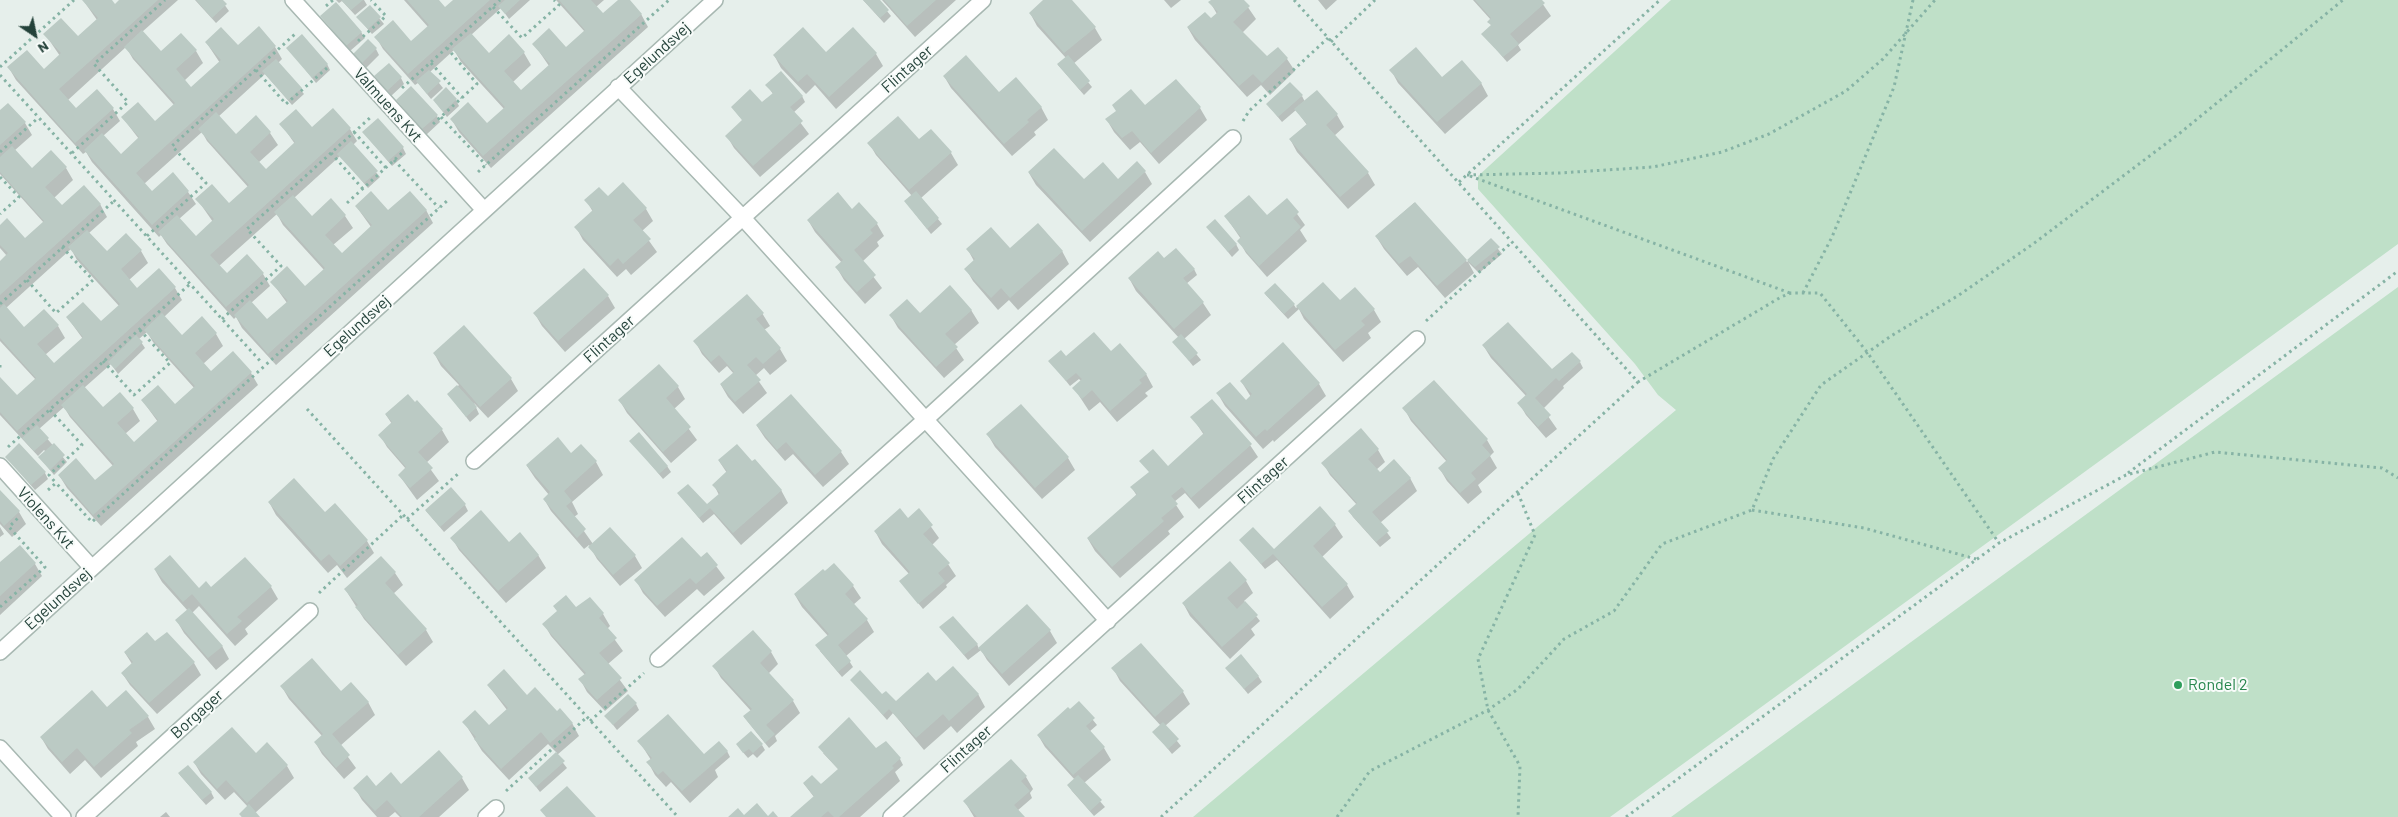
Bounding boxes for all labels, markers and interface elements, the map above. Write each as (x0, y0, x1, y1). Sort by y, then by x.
north arrow (10, 10, 60, 60)
street label: Egelundsvej (620, 18, 694, 88)
text: N (35, 38, 52, 58)
street label: Flintager (877, 41, 937, 97)
street label: Valmuens Kvt (350, 64, 426, 146)
street label: Egelundsvej (320, 291, 394, 361)
street label: Flintager (579, 311, 639, 367)
street label: Flintager (1233, 452, 1293, 508)
street label: Violens Kvt (13, 483, 79, 553)
street label: Egelundsvej (21, 564, 95, 634)
place label: Rondel 2 (2188, 675, 2248, 695)
marker: Rondel 2 (2172, 679, 2184, 691)
street label: Borgager (167, 685, 227, 743)
street label: Flintager (936, 721, 996, 777)

